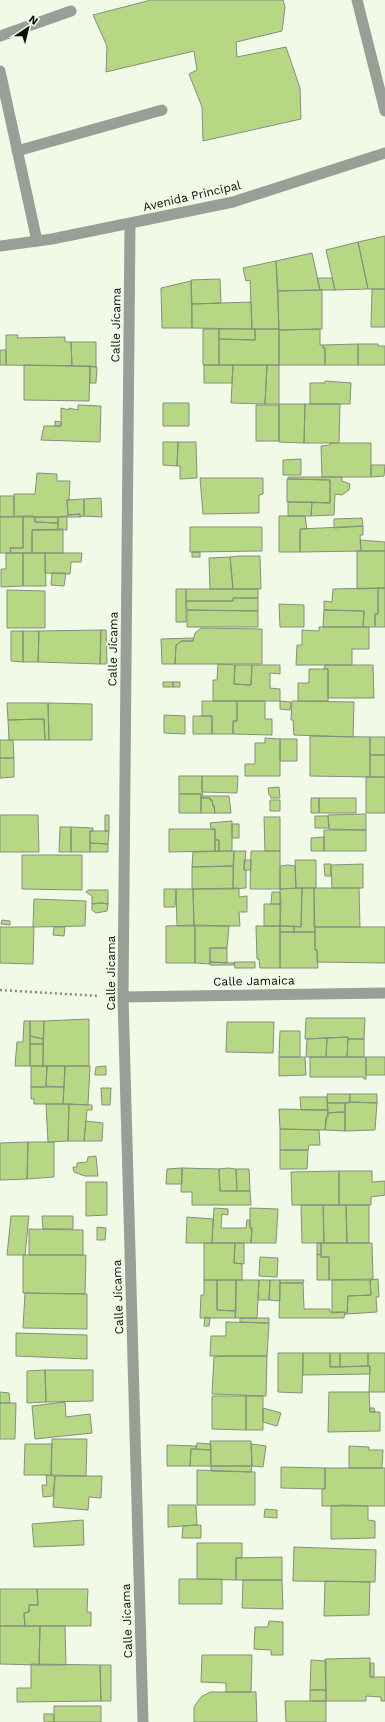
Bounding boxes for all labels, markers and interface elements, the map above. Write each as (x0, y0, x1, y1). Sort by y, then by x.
north arrow (8, 8, 48, 48)
text: N (26, 13, 41, 28)
street label: Avenida Principal (142, 178, 243, 214)
street label: Calle Jícama (108, 287, 124, 362)
street label: Calle Jícama (105, 611, 121, 686)
street label: Calle Jícama (104, 935, 118, 1010)
street label: Calle Jamaica (213, 973, 295, 989)
street label: Calle Jícama (110, 1259, 126, 1335)
street label: Calle Jícama (119, 1583, 135, 1659)

